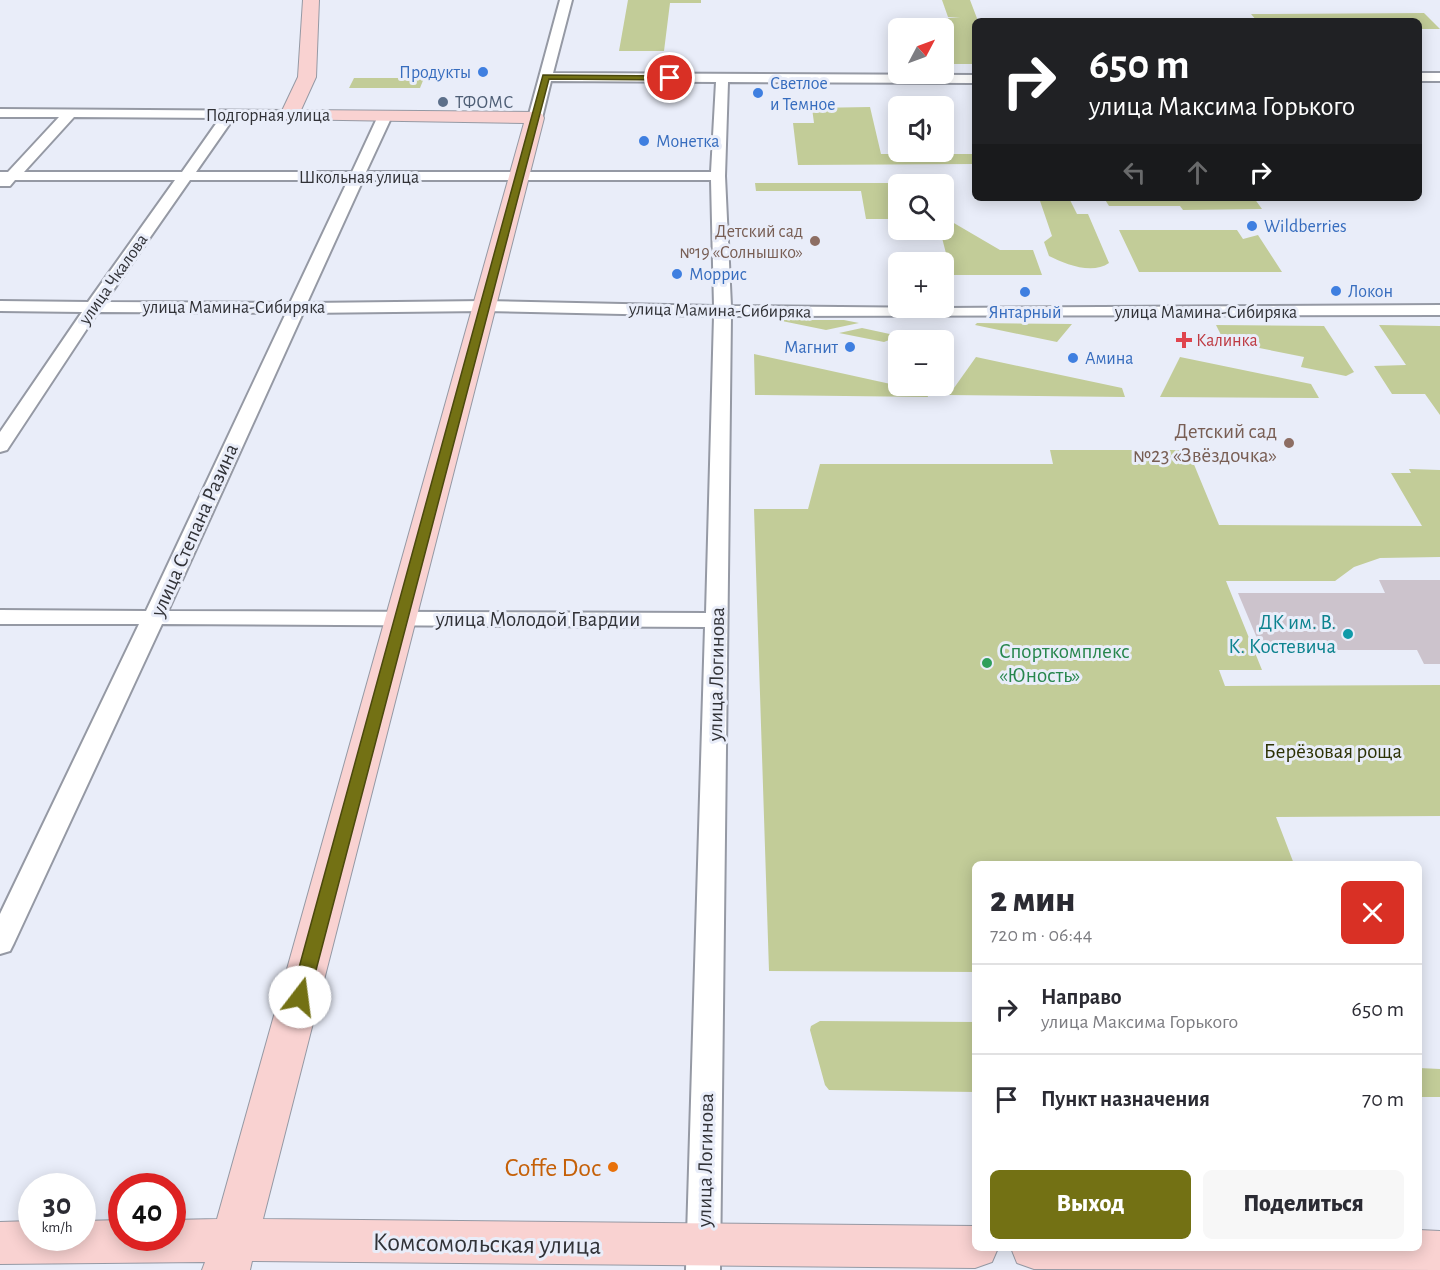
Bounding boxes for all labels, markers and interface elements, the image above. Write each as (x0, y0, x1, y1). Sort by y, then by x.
north arrow (888, 18, 954, 84)
map controls (888, 18, 954, 396)
icon: right (990, 42, 1068, 120)
text: 650 m (1089, 44, 1190, 86)
pin (644, 52, 695, 103)
icon: arrive (653, 61, 686, 94)
place label: Продукты (399, 64, 471, 82)
marker: Продукты (476, 65, 490, 79)
place label: Светлое и Темное (770, 75, 836, 114)
marker: Светлое и Темное (751, 86, 765, 100)
text: улица Максима Горького (1089, 93, 1355, 120)
place label: ТФОМС (455, 94, 513, 112)
marker: ТФОМС (436, 95, 450, 109)
button: sound (888, 96, 954, 162)
street label: Подгорная улица (206, 107, 330, 125)
place label: Монетка (656, 133, 719, 151)
marker: Монетка (637, 134, 651, 148)
icon: left (1118, 156, 1151, 189)
icon: ahead (1181, 156, 1214, 189)
icon: right (1244, 156, 1277, 189)
street label: Школьная улица (299, 169, 419, 187)
button: search (888, 174, 954, 240)
place label: Wildberries (1264, 218, 1347, 236)
marker: Wildberries (1245, 219, 1259, 233)
place label: Детский сад №19 «Солнышко» (679, 223, 803, 262)
street label: улица Чкалова (76, 231, 152, 329)
marker: Детский сад №19 «Солнышко» (808, 234, 822, 248)
button: + (888, 252, 954, 318)
place label: Моррис (689, 266, 747, 284)
marker: Моррис (670, 267, 684, 281)
place label: Локон (1348, 283, 1393, 301)
marker: Локон (1329, 284, 1343, 298)
marker: Янтарный (1018, 285, 1032, 299)
street label: улица Мамина-Сибиряка (142, 298, 325, 317)
street label: улица Мамина-Сибиряка (628, 299, 811, 322)
street label: улица Мамина-Сибиряка (1114, 303, 1297, 322)
place label: Янтарный (988, 304, 1062, 322)
button: − (888, 330, 954, 396)
place label: Калинка (1196, 332, 1258, 350)
marker: Калинка (1177, 333, 1191, 347)
place label: Магнит (784, 339, 839, 357)
marker: Магнит (843, 340, 857, 354)
place label: Амина (1085, 350, 1134, 368)
marker: Амина (1066, 351, 1080, 365)
place label: Детский сад №23 «Звёздочка» (1133, 421, 1277, 466)
marker: Детский сад №23 «Звёздочка» (1282, 436, 1296, 450)
street label: улица Степана Разина (146, 440, 242, 621)
street label: улица Логинова (705, 606, 728, 742)
street label: улица Молодой Гвардии (435, 609, 640, 630)
place label: ДК им. В. К. Костевича (1228, 612, 1336, 657)
marker: ДК им. В. К. Костевича (1341, 627, 1355, 641)
place label: Спорткомплекс «Юность» (999, 641, 1130, 686)
marker: Спорткомплекс «Юность» (980, 656, 994, 670)
park label: Берёзовая роща (1264, 741, 1403, 762)
button: close (1341, 881, 1404, 944)
text: 2 мин (990, 882, 1076, 918)
text: 720 m · 06:44 (990, 925, 1092, 945)
position arrow (268, 965, 332, 1029)
text: Направо (1041, 986, 1122, 1008)
icon: right (990, 993, 1023, 1026)
text: 650 m (1352, 998, 1404, 1020)
text: улица Максима Горького (1041, 1012, 1238, 1032)
icon: arrive (990, 1083, 1023, 1116)
text: Пункт назначения (1041, 1088, 1210, 1110)
text: 70 m (1362, 1088, 1404, 1110)
street label: улица Логинова (694, 1092, 717, 1228)
place label: Coffe Doc (505, 1155, 601, 1181)
marker: Coffe Doc (606, 1160, 620, 1174)
button: Выход (990, 1170, 1191, 1239)
button: Поделиться (1203, 1170, 1404, 1239)
speed limit sign: 40 (108, 1173, 186, 1251)
text: 30 (43, 1190, 71, 1220)
text: km/h (42, 1220, 72, 1235)
street label: Комсомольская улица (372, 1229, 602, 1259)

